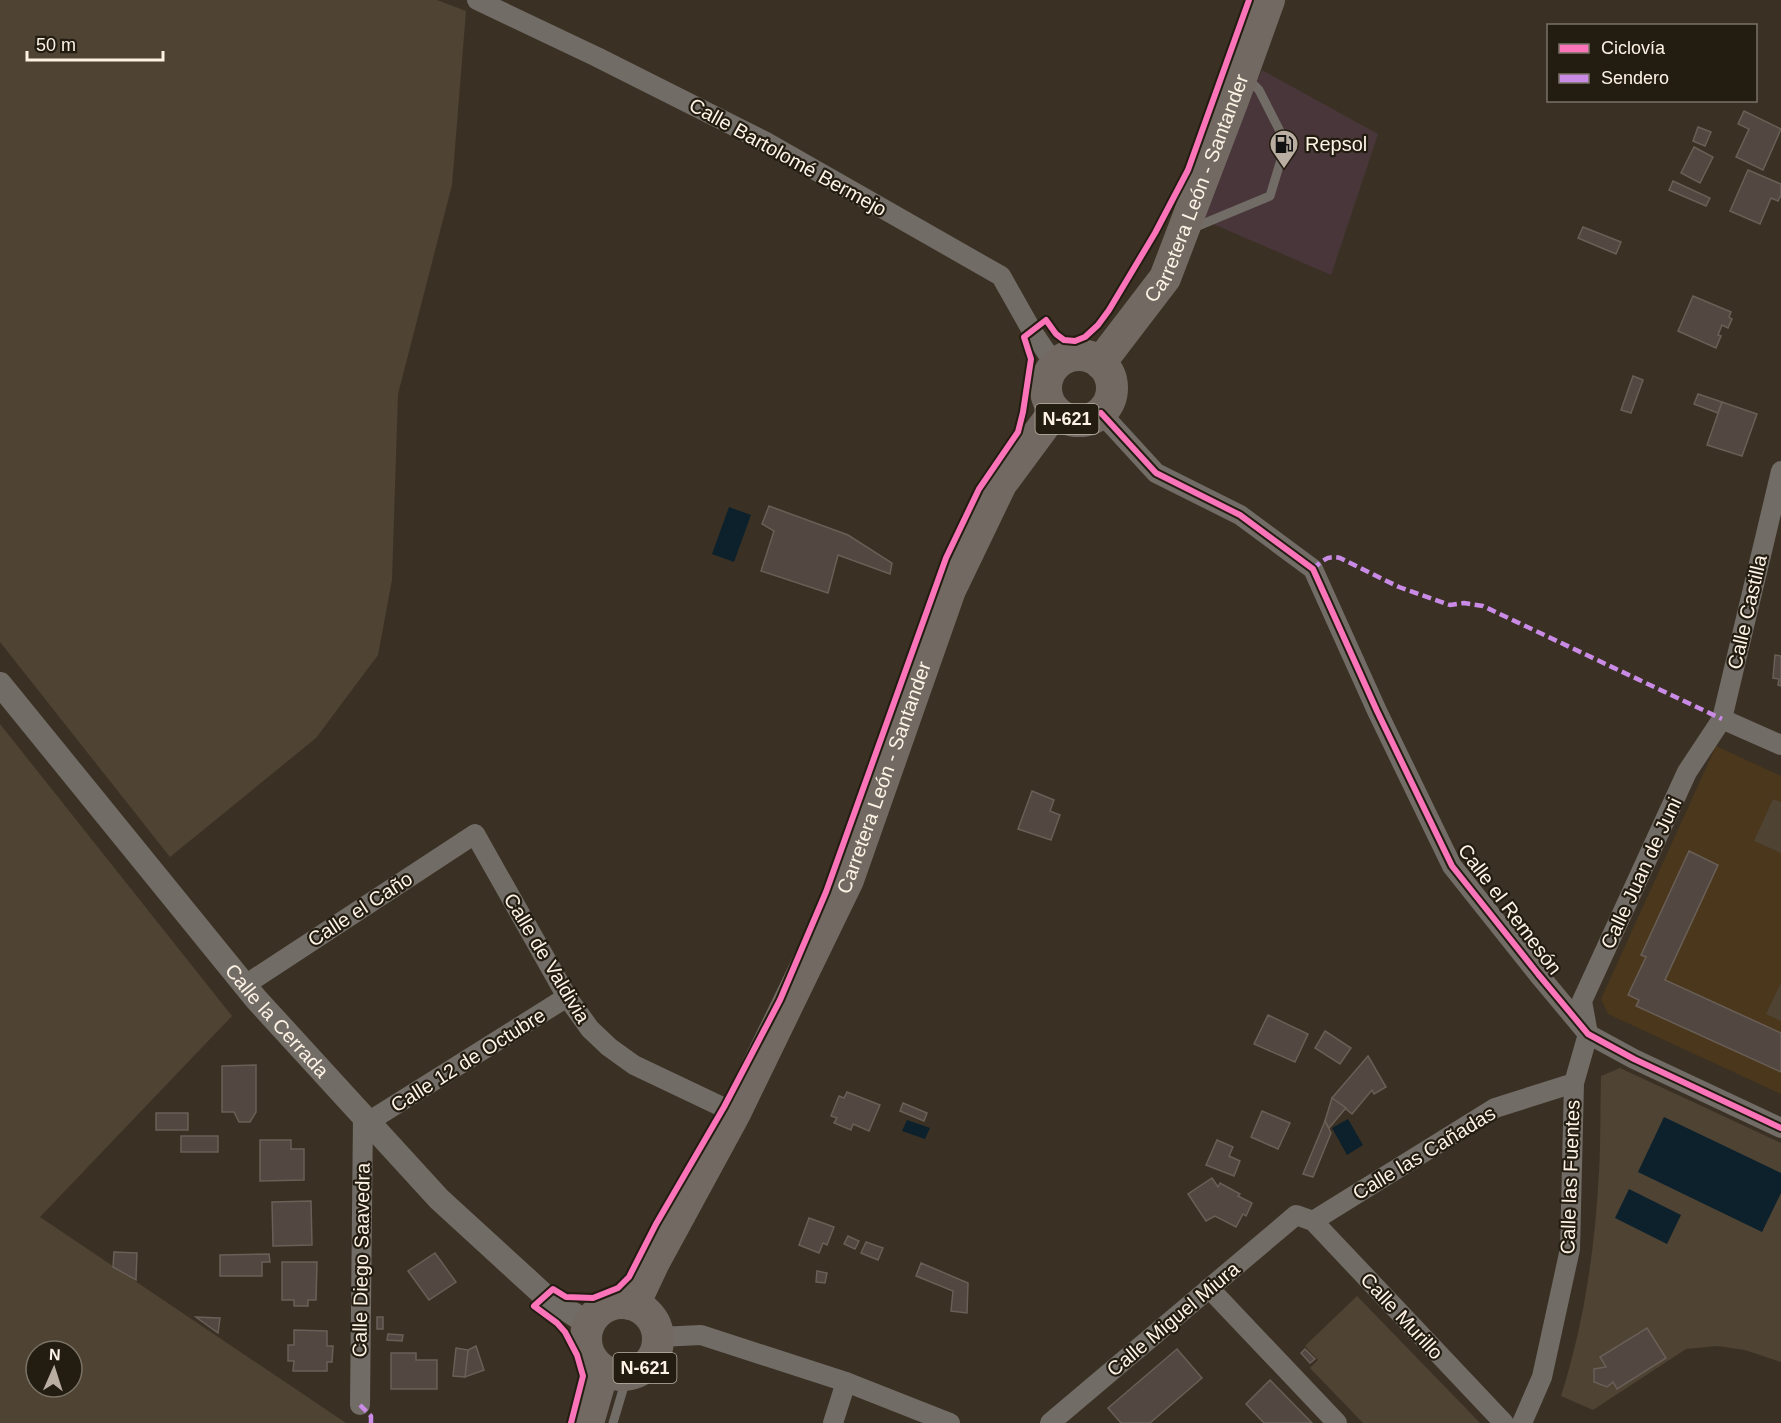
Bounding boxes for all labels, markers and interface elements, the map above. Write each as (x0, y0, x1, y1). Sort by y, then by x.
scale bar (27, 24, 164, 62)
legend (1547, 24, 1757, 102)
text: 50 m (36, 35, 76, 55)
text: Ciclovía (1601, 38, 1666, 58)
text: Sendero (1601, 68, 1669, 88)
street label: Carretera León - Santander (1140, 71, 1253, 306)
street label: Calle Bartolomé Bermejo (685, 93, 891, 221)
fuel station icon: Repsol (1268, 128, 1300, 170)
place label: Repsol (1305, 133, 1367, 155)
road number: N-621 (1036, 404, 1098, 434)
street label: Calle Castilla (1723, 552, 1771, 671)
street label: Carretera León - Santander (832, 658, 935, 897)
street label: Calle Juan de Juni (1596, 794, 1686, 952)
street label: Calle el Remesón (1454, 839, 1566, 979)
street label: Calle el Caño (304, 867, 416, 951)
street label: Calle de Valdivia (500, 889, 595, 1028)
street label: Calle la Cerrada (221, 959, 334, 1083)
street label: Calle 12 de Octubre (387, 1004, 549, 1116)
street label: Calle las Fuentes (1556, 1099, 1584, 1255)
street label: Calle las Cañadas (1349, 1102, 1499, 1204)
street label: Calle Diego Saavedra (348, 1162, 374, 1357)
street label: Calle Miguel Miura (1102, 1257, 1244, 1381)
street label: Calle Murillo (1356, 1268, 1448, 1364)
north arrow (24, 1339, 84, 1399)
text: N (49, 1346, 61, 1363)
road number: N-621 (614, 1353, 676, 1383)

